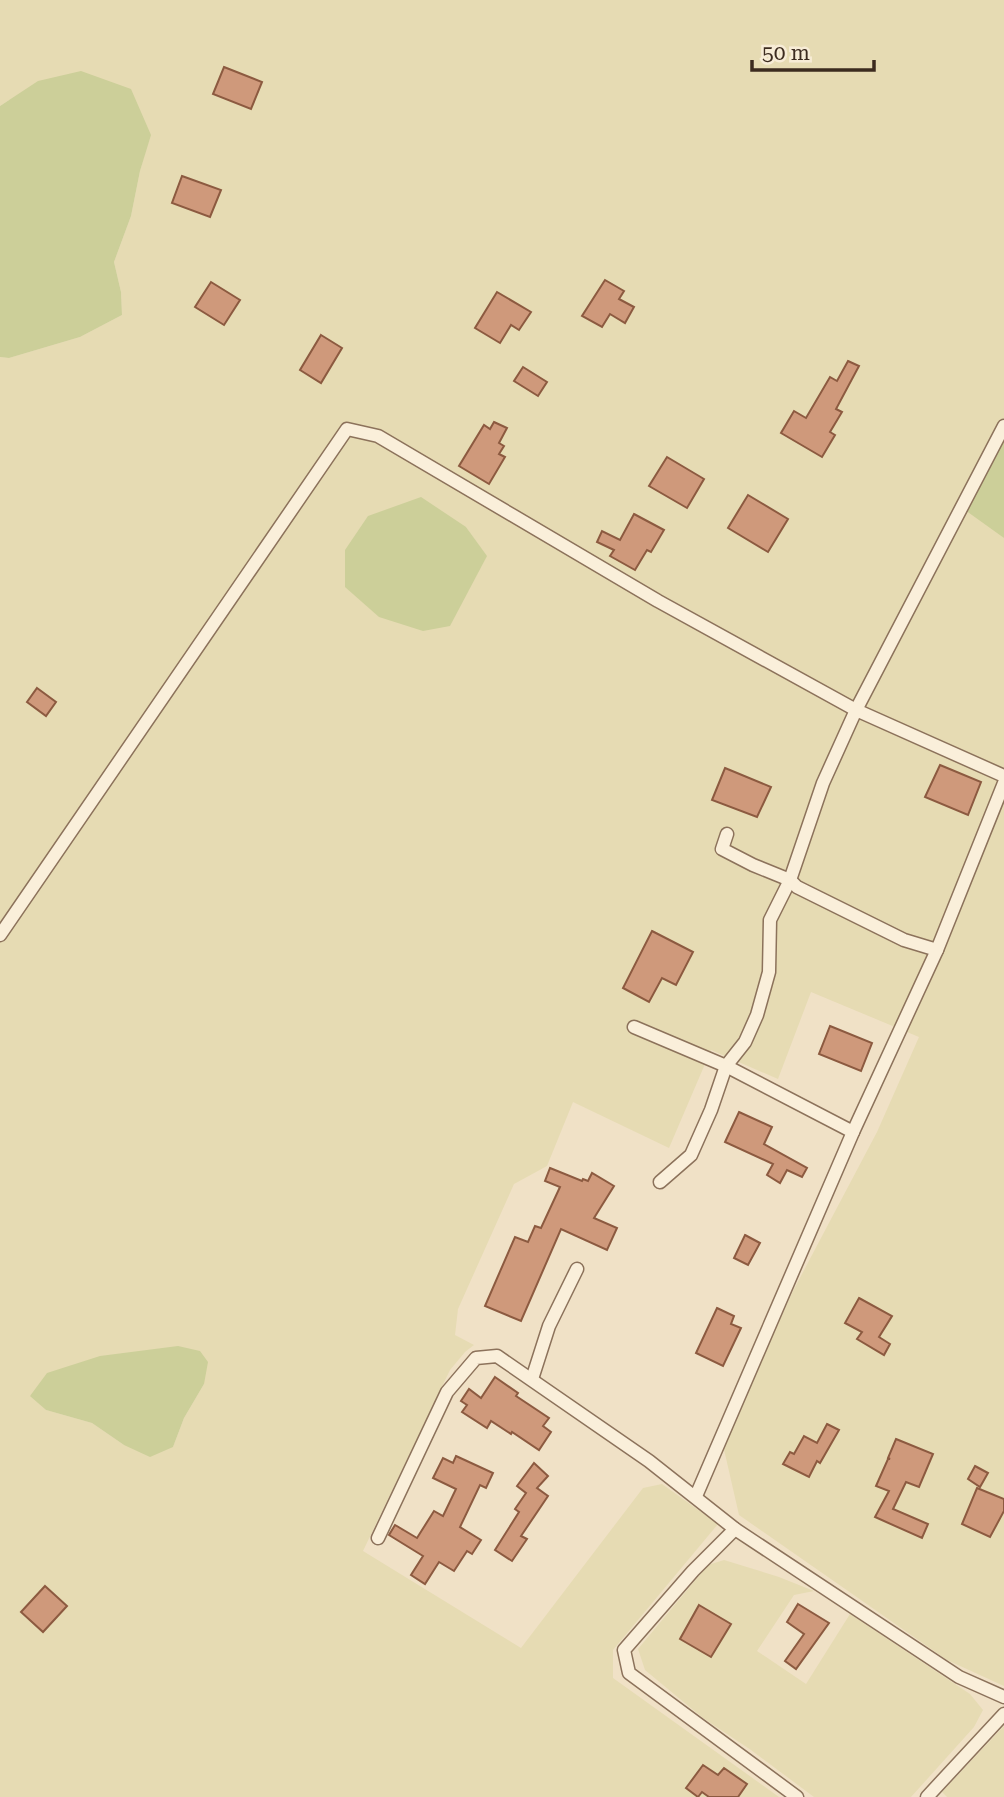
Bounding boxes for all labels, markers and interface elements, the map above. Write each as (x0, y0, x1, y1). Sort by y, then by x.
scale bar (752, 28, 874, 72)
text: 50 m (762, 41, 810, 65)

